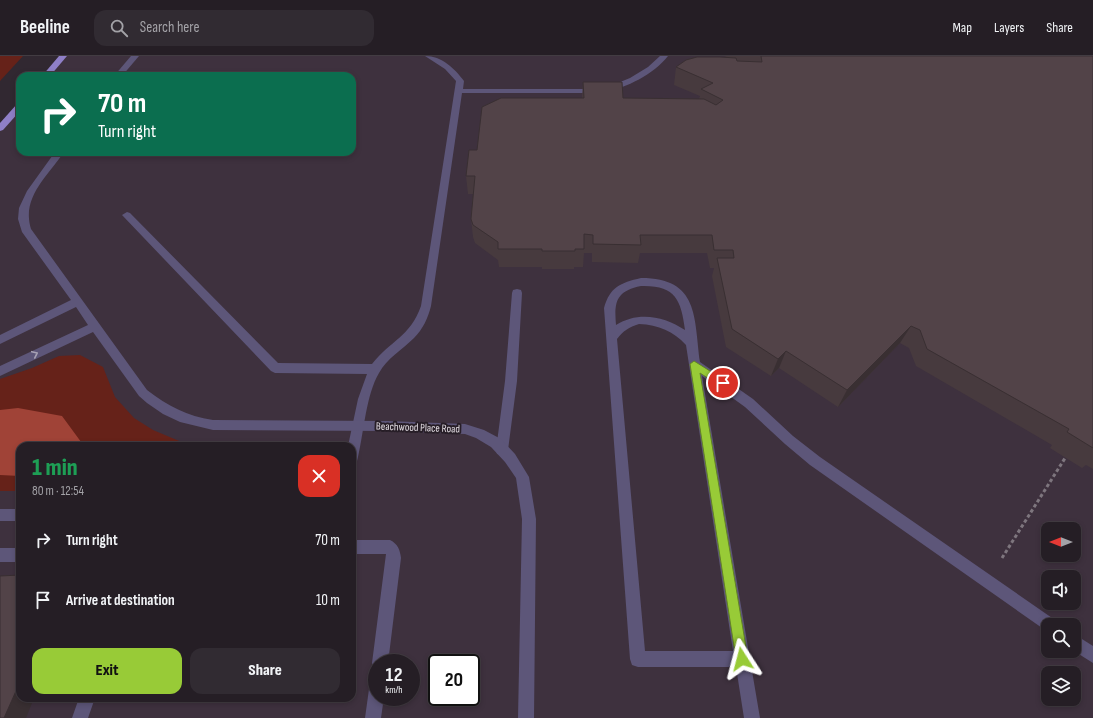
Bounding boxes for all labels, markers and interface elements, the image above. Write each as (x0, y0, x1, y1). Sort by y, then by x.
search box (94, 10, 374, 46)
text: Beeline (20, 16, 70, 39)
icon: search (108, 17, 130, 39)
text: Search here (140, 18, 199, 37)
text: Map (952, 19, 972, 36)
text: Layers (994, 19, 1024, 36)
text: Share (1046, 19, 1073, 36)
text: 70 m (98, 87, 146, 120)
icon: right (32, 88, 84, 140)
text: Turn right (98, 121, 156, 142)
one-way arrow (31, 351, 39, 359)
pin (706, 366, 740, 400)
icon: arrive (712, 372, 734, 394)
street label: Beachwood Place Road (376, 420, 461, 435)
text: 1 min (32, 453, 78, 482)
button: close (298, 455, 340, 497)
text: 80 m · 12:54 (32, 483, 84, 499)
north arrow (1041, 522, 1081, 562)
map controls (1041, 522, 1081, 706)
icon: right (32, 529, 54, 551)
text: Turn right (66, 531, 118, 550)
text: 70 m (315, 531, 340, 550)
button: sound (1041, 570, 1081, 610)
icon: arrive (32, 589, 54, 611)
text: Arrive at destination (66, 591, 175, 610)
text: 10 m (316, 591, 340, 610)
button: search (1041, 618, 1081, 658)
position arrow (721, 638, 763, 680)
button: Exit (32, 648, 182, 694)
button: Share (190, 648, 340, 694)
speed limit sign: 20 (428, 654, 480, 706)
text: 12 (386, 663, 402, 687)
button: layers (1041, 666, 1081, 706)
text: km/h (385, 684, 403, 696)

